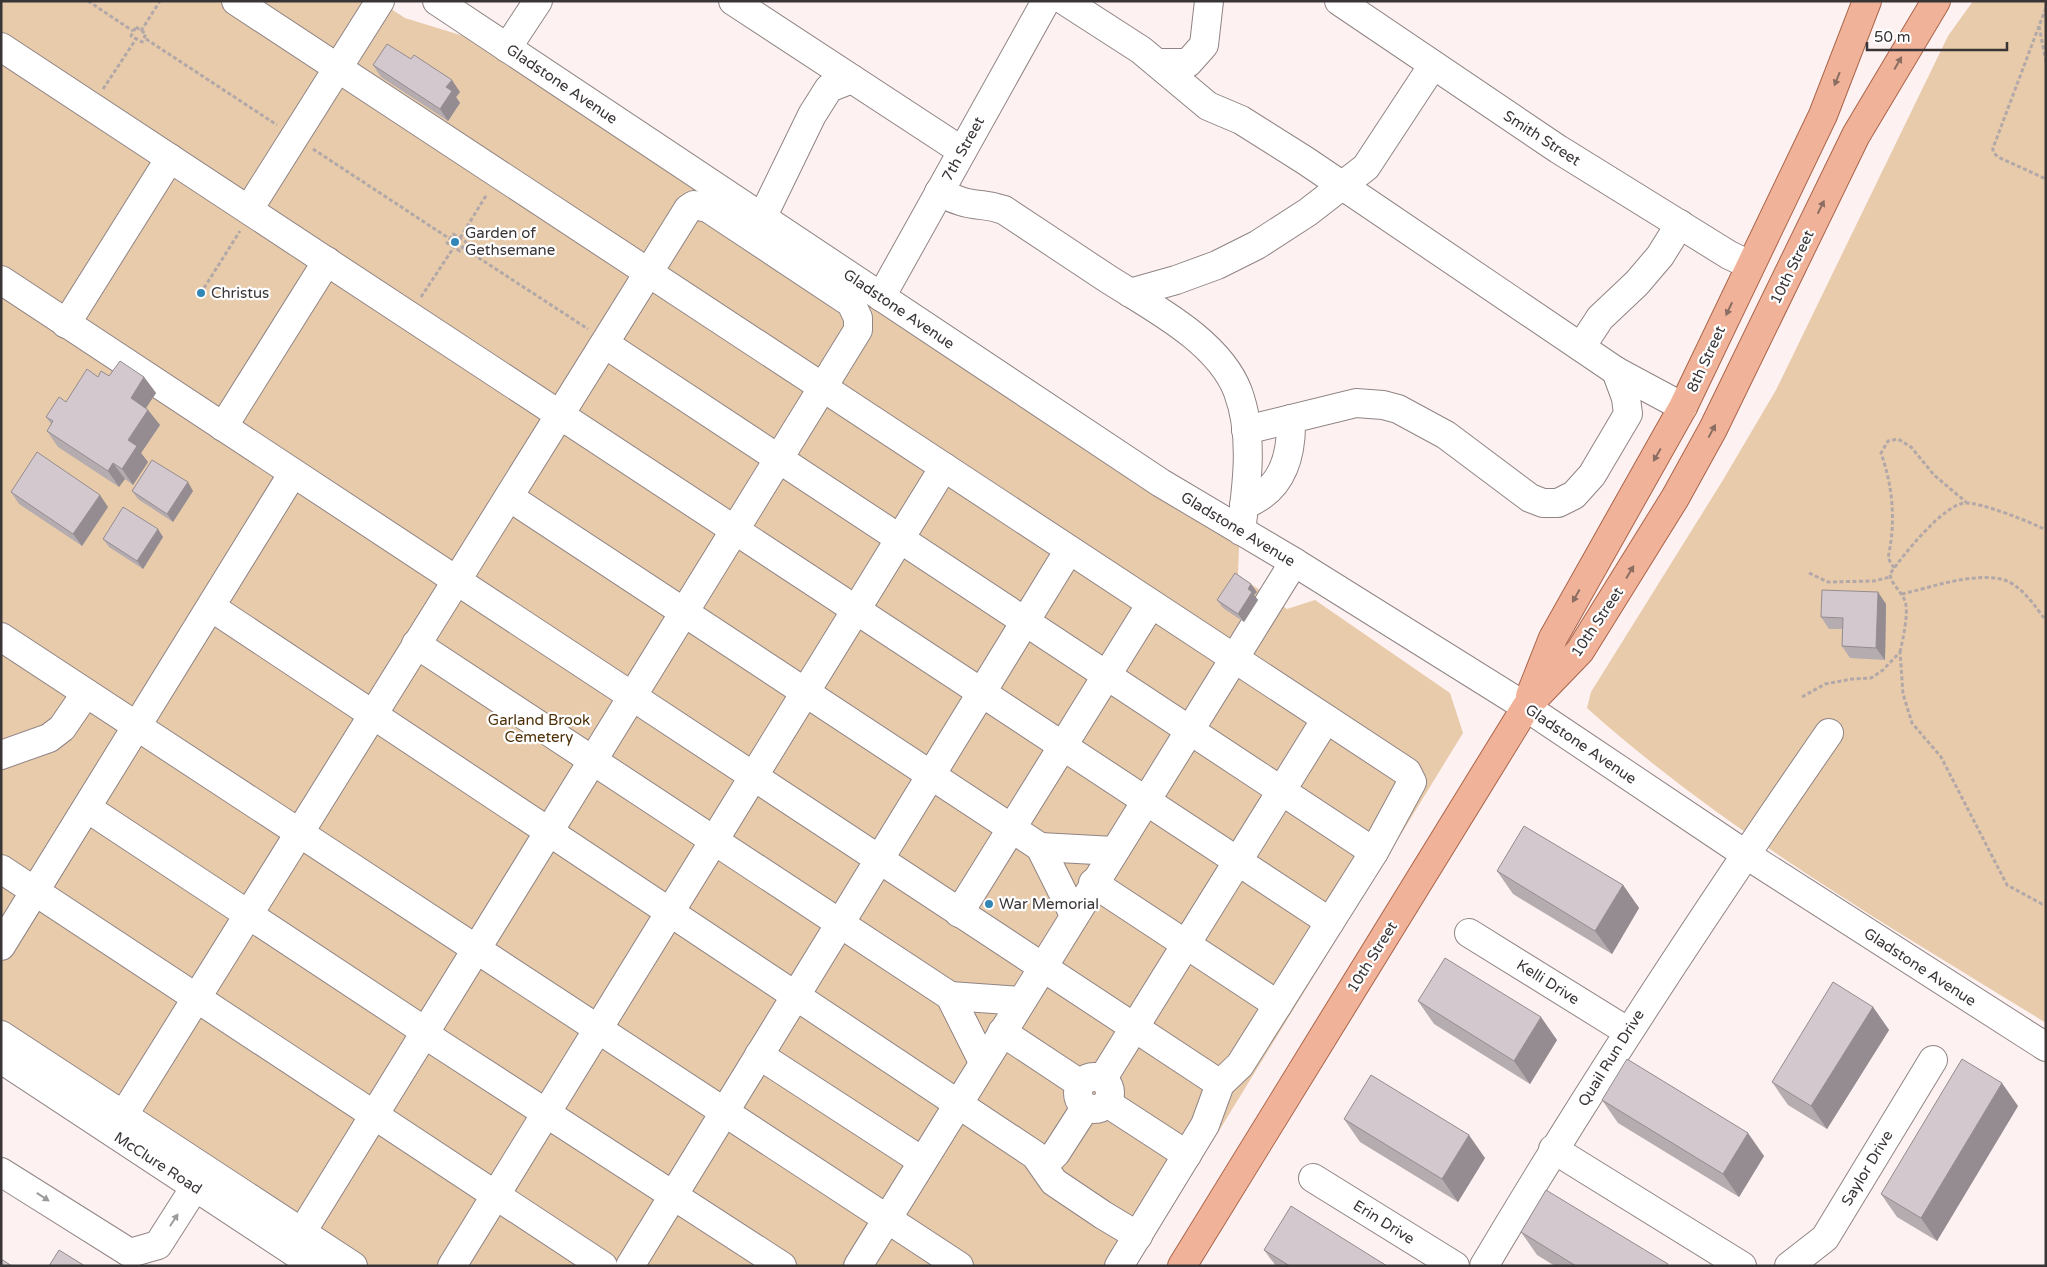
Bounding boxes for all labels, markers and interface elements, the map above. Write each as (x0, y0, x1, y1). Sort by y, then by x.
scale bar (1867, 20, 2007, 52)
text: 50 m (1874, 28, 1911, 46)
street label: Gladstone Avenue (503, 40, 621, 128)
one-way arrow (1893, 57, 1902, 70)
one-way arrow (1833, 72, 1841, 87)
street label: Smith Street (1500, 106, 1584, 170)
street label: 7th Street (938, 113, 988, 184)
one-way arrow (1817, 200, 1825, 214)
place label: Garden of Gethsemane (465, 224, 555, 259)
street label: 10th Street (1766, 227, 1818, 307)
marker: Garden of Gethsemane (449, 236, 461, 248)
street label: Gladstone Avenue (840, 265, 958, 353)
place label: Christus (211, 284, 269, 302)
marker: Christus (195, 287, 207, 299)
one-way arrow (1725, 302, 1733, 316)
street label: 8th Street (1683, 323, 1729, 395)
one-way arrow (1707, 425, 1716, 438)
one-way arrow (1652, 448, 1661, 461)
street label: Gladstone Avenue (1178, 488, 1298, 570)
one-way arrow (1626, 566, 1635, 579)
street label: 10th Street (1567, 583, 1627, 660)
one-way arrow (1572, 588, 1580, 603)
street label: Gladstone Avenue (1522, 700, 1640, 788)
park label: Garland Brook Cemetery (488, 711, 590, 746)
place label: War Memorial (999, 895, 1099, 913)
marker: War Memorial (983, 898, 995, 910)
street label: 10th Street (1343, 918, 1401, 996)
street label: Gladstone Avenue (1861, 924, 1979, 1010)
street label: Kelli Drive (1513, 956, 1583, 1008)
street label: Quail Run Drive (1574, 1006, 1648, 1110)
street label: Saylor Drive (1837, 1127, 1897, 1209)
street label: McClure Road (111, 1128, 205, 1198)
one-way arrow (36, 1193, 49, 1202)
street label: Erin Drive (1350, 1196, 1418, 1248)
one-way arrow (169, 1213, 179, 1226)

